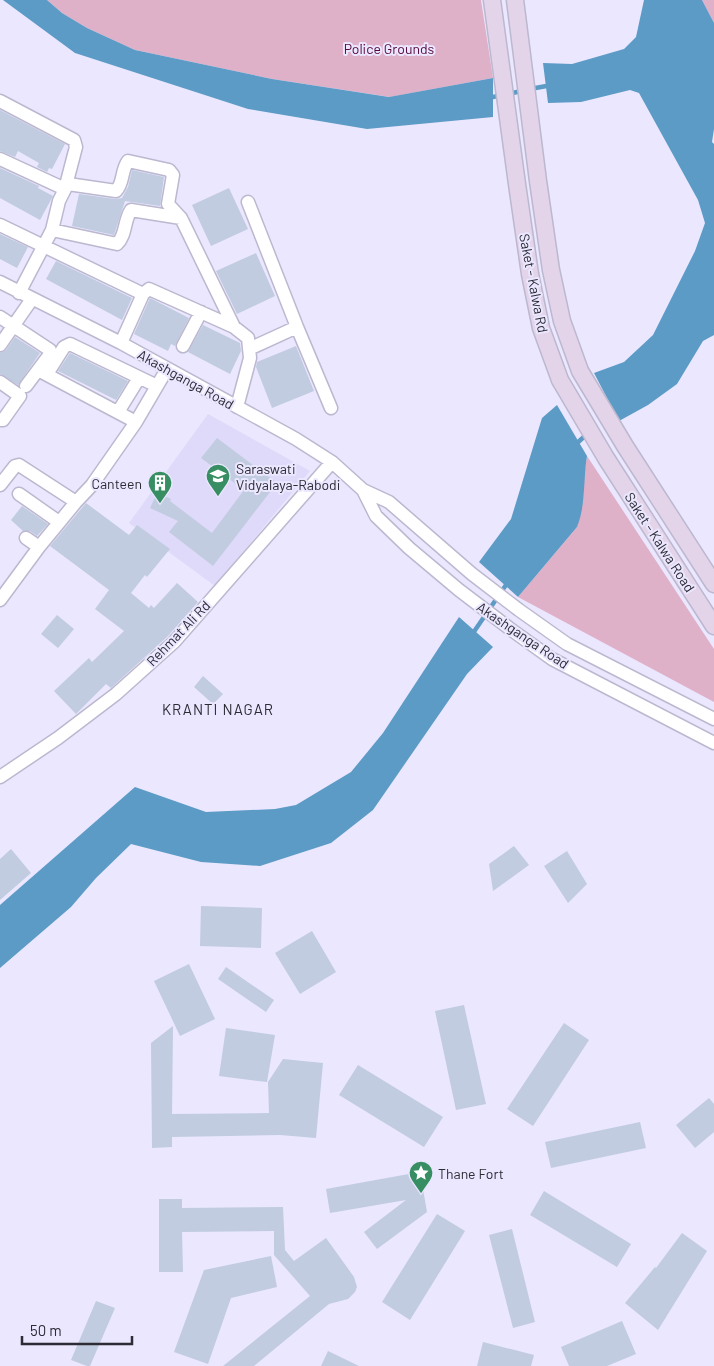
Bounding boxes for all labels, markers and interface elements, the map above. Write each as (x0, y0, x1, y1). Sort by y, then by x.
park label: Police Grounds (344, 40, 435, 57)
street label: Saket - Kalwa Rd (516, 232, 552, 334)
street label: Akashganga Road (135, 346, 237, 412)
place label: Saraswati Vidyalaya-Rabodi (236, 460, 340, 493)
school or university icon: Saraswati Vidyalaya-Rabodi (205, 463, 231, 497)
building icon: Canteen (147, 470, 173, 504)
place label: Canteen (92, 475, 142, 492)
street label: Saket - Kalwa Road (621, 489, 699, 595)
street label: Rehmat Ali Rd (143, 597, 213, 669)
street label: Akashganga Road (474, 598, 572, 672)
district label: KRANTI NAGAR (162, 700, 274, 718)
place icon: Thane Fort (408, 1160, 434, 1194)
place label: Thane Fort (438, 1165, 504, 1182)
scale bar (22, 1314, 132, 1346)
text: 50 m (30, 1321, 62, 1339)

